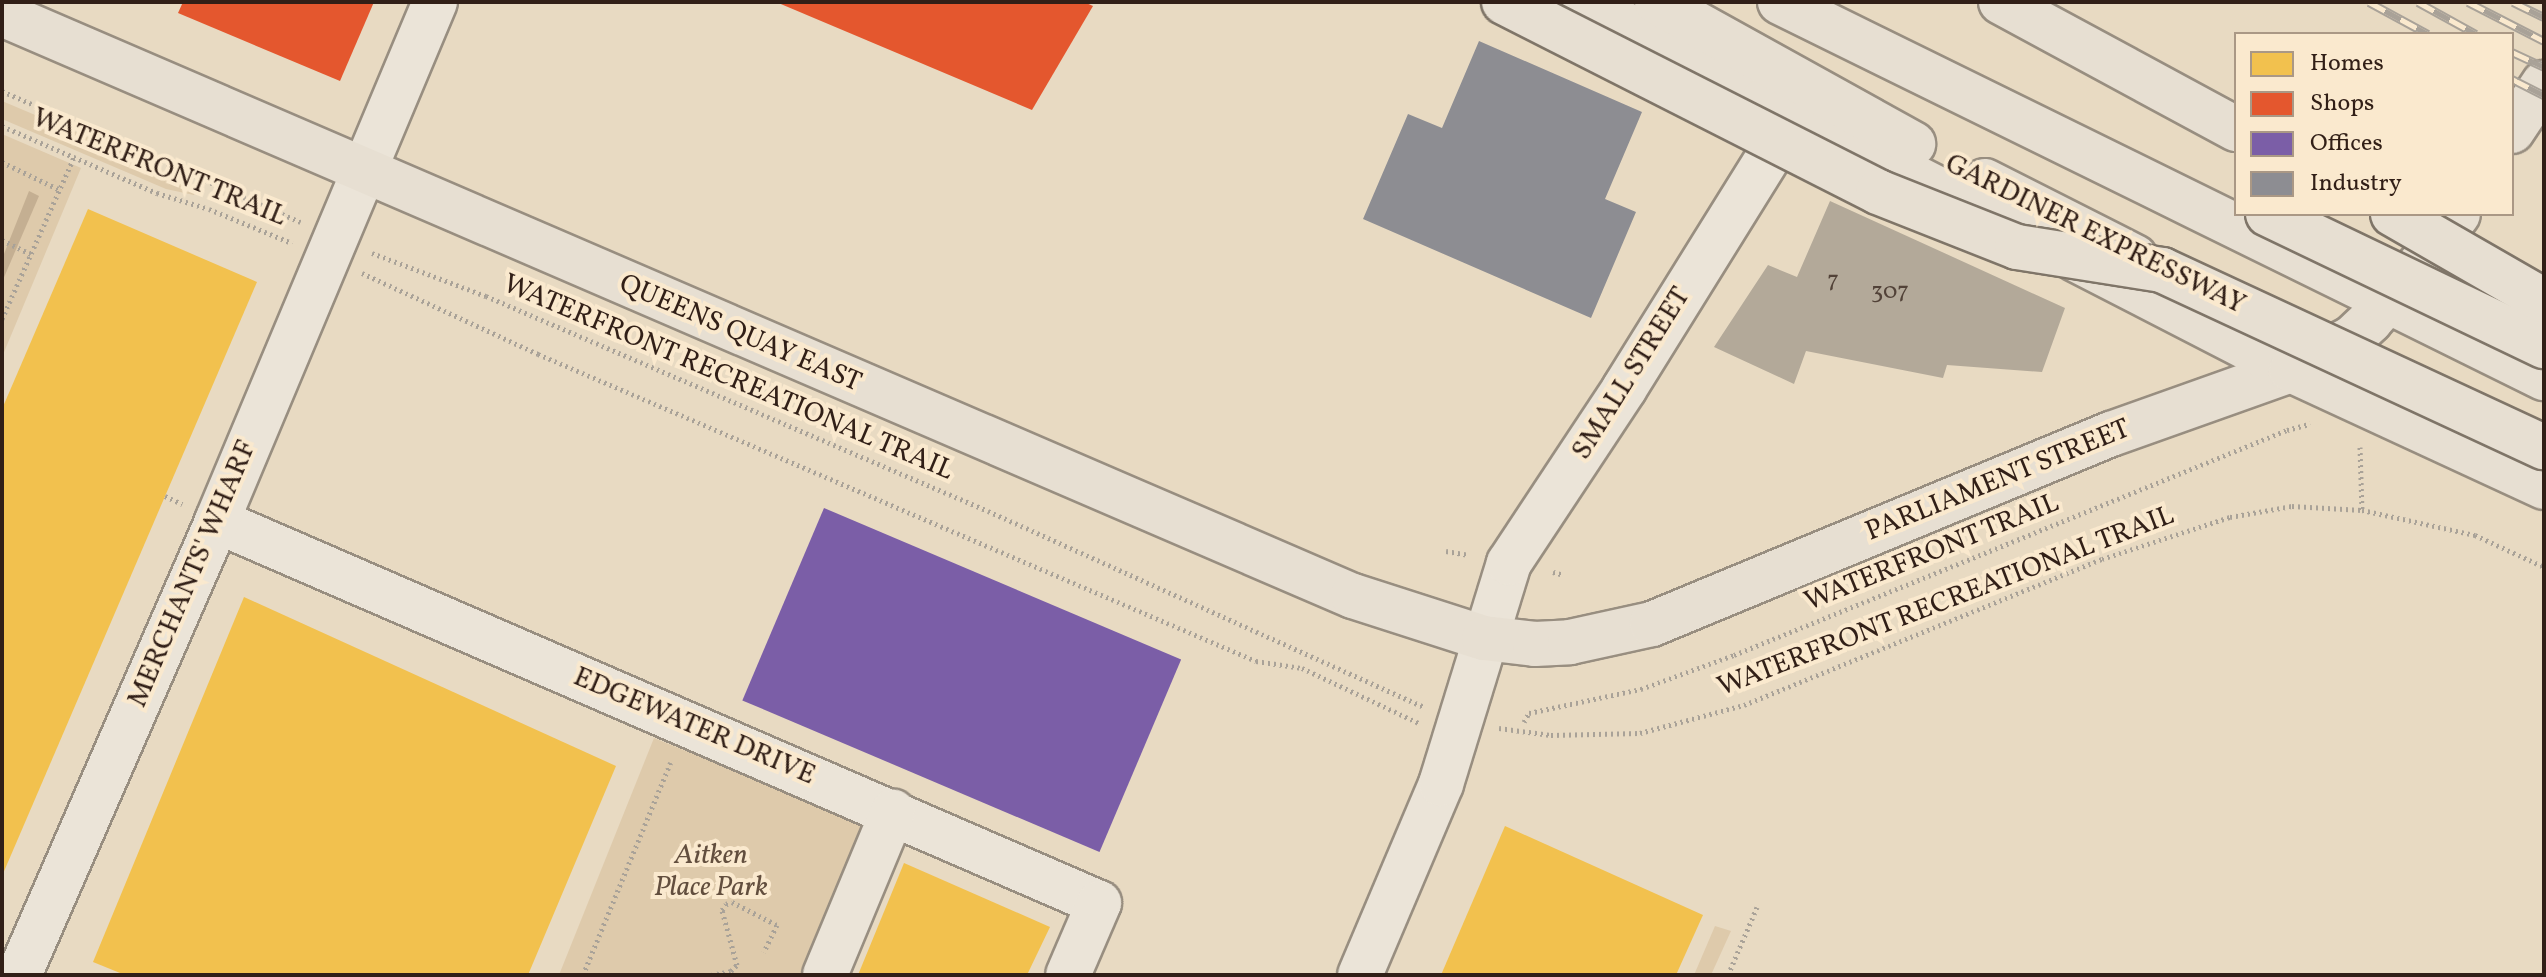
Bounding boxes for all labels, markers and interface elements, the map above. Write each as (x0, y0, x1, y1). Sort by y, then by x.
legend (2234, 32, 2514, 216)
text: Homes (2310, 47, 2384, 81)
text: Shops (2310, 87, 2374, 121)
street label: WATERFRONT TRAIL (26, 101, 292, 235)
text: Offices (2310, 127, 2383, 161)
street label: GARDINER EXPRESSWAY (1939, 148, 2251, 322)
text: Industry (2310, 167, 2402, 201)
street label: WATERFRONT RECREATIONAL TRAIL (497, 267, 959, 489)
street label: QUEENS QUAY EAST (613, 268, 867, 400)
house number: 7 (1827, 268, 1839, 296)
house number: 307 (1871, 279, 1909, 307)
street label: SMALL STREET (1566, 282, 1698, 466)
street label: PARLIAMENT STREET (1860, 412, 2136, 550)
street label: MERCHANTS' WHARF (121, 435, 265, 713)
street label: WATERFRONT TRAIL (1799, 486, 2065, 620)
street label: WATERFRONT RECREATIONAL TRAIL (1712, 499, 2180, 705)
street label: EDGEWATER DRIVE (568, 661, 820, 793)
park label: Aitken Place Park (654, 839, 768, 905)

